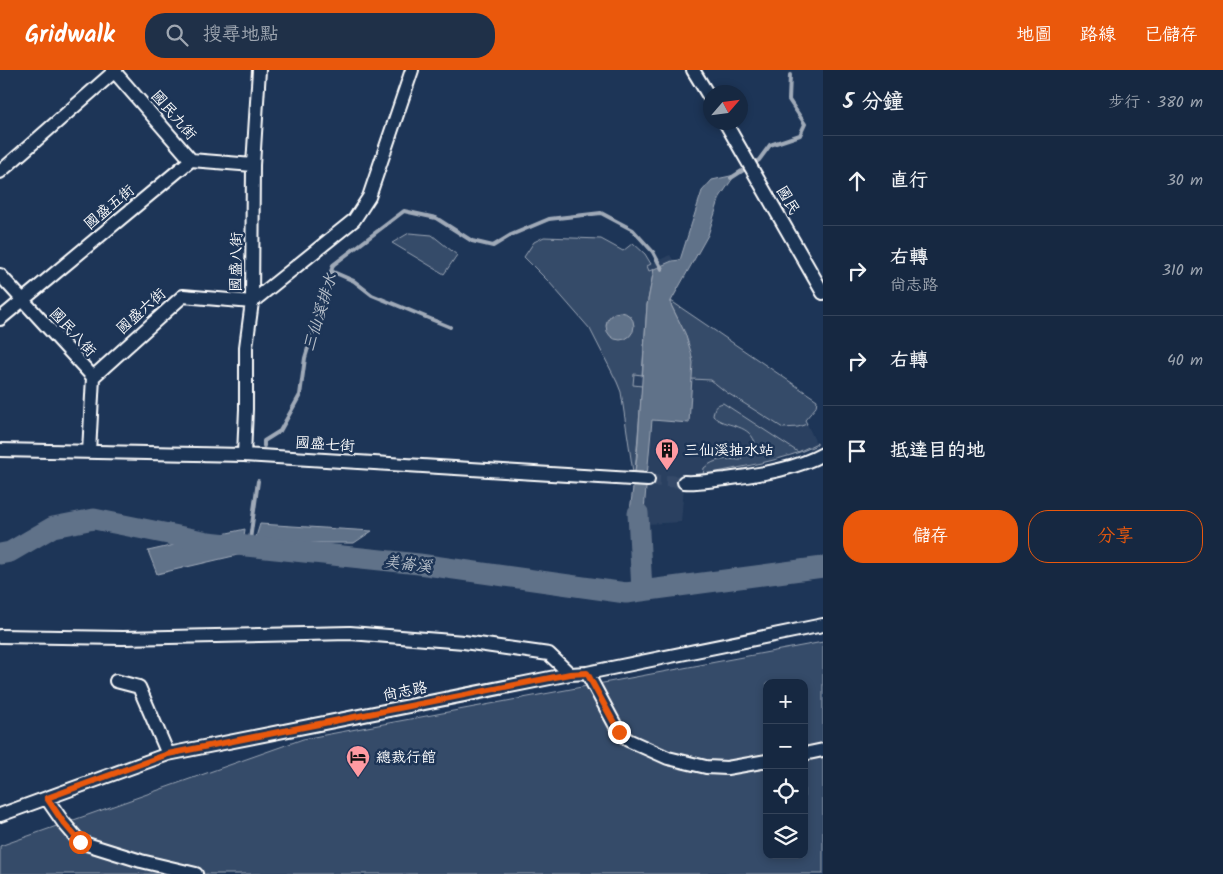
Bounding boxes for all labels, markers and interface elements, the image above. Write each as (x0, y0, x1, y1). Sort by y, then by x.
search box (145, 13, 495, 58)
text: Gridwalk (25, 16, 115, 55)
text: 搜尋地點 (203, 20, 279, 50)
icon: search (163, 21, 191, 49)
text: 地圖 (1016, 21, 1052, 50)
text: 路線 (1080, 21, 1116, 50)
text: 已儲存 (1144, 21, 1198, 50)
street label: 國民九街 (145, 85, 202, 146)
north arrow (703, 85, 748, 130)
text: 5 分鐘 (843, 86, 904, 119)
text: 步行 · 380 m (1108, 90, 1203, 115)
text: 直行 (890, 166, 928, 196)
icon: ahead (843, 167, 871, 195)
text: 30 m (1167, 168, 1203, 193)
street label: 國盛五街 (79, 179, 140, 236)
street label: 國民 (769, 182, 805, 219)
street label: 國盛八街 (224, 232, 250, 292)
text: 右轉 (890, 243, 928, 273)
icon: right (843, 257, 871, 285)
text: 310 m (1162, 258, 1203, 283)
water label: 三仙溪排水 (297, 270, 344, 354)
text: 尚志路 (890, 273, 938, 298)
street label: 國盛六街 (111, 283, 172, 341)
street label: 國民八街 (43, 303, 102, 363)
text: 右轉 (890, 346, 928, 376)
icon: right (843, 347, 871, 375)
text: 40 m (1167, 348, 1203, 373)
street label: 國盛七街 (294, 431, 356, 459)
text: 抵達目的地 (890, 436, 985, 466)
building icon: 三仙溪抽水站 (654, 437, 680, 471)
icon: arrive (843, 437, 871, 465)
place label: 三仙溪抽水站 (684, 439, 774, 463)
button: 儲存 (843, 510, 1018, 563)
button: 分享 (1028, 510, 1203, 563)
water label: 美崙溪 (382, 549, 434, 580)
street label: 尚志路 (381, 676, 430, 708)
map controls (763, 679, 808, 859)
button: + (763, 679, 808, 724)
route end (608, 721, 631, 744)
button: − (763, 724, 808, 769)
hotel icon: 總裁行館 (345, 744, 371, 778)
place label: 總裁行館 (376, 746, 436, 770)
button: locate (763, 769, 808, 814)
button: layers (763, 814, 808, 859)
route start (69, 831, 92, 854)

